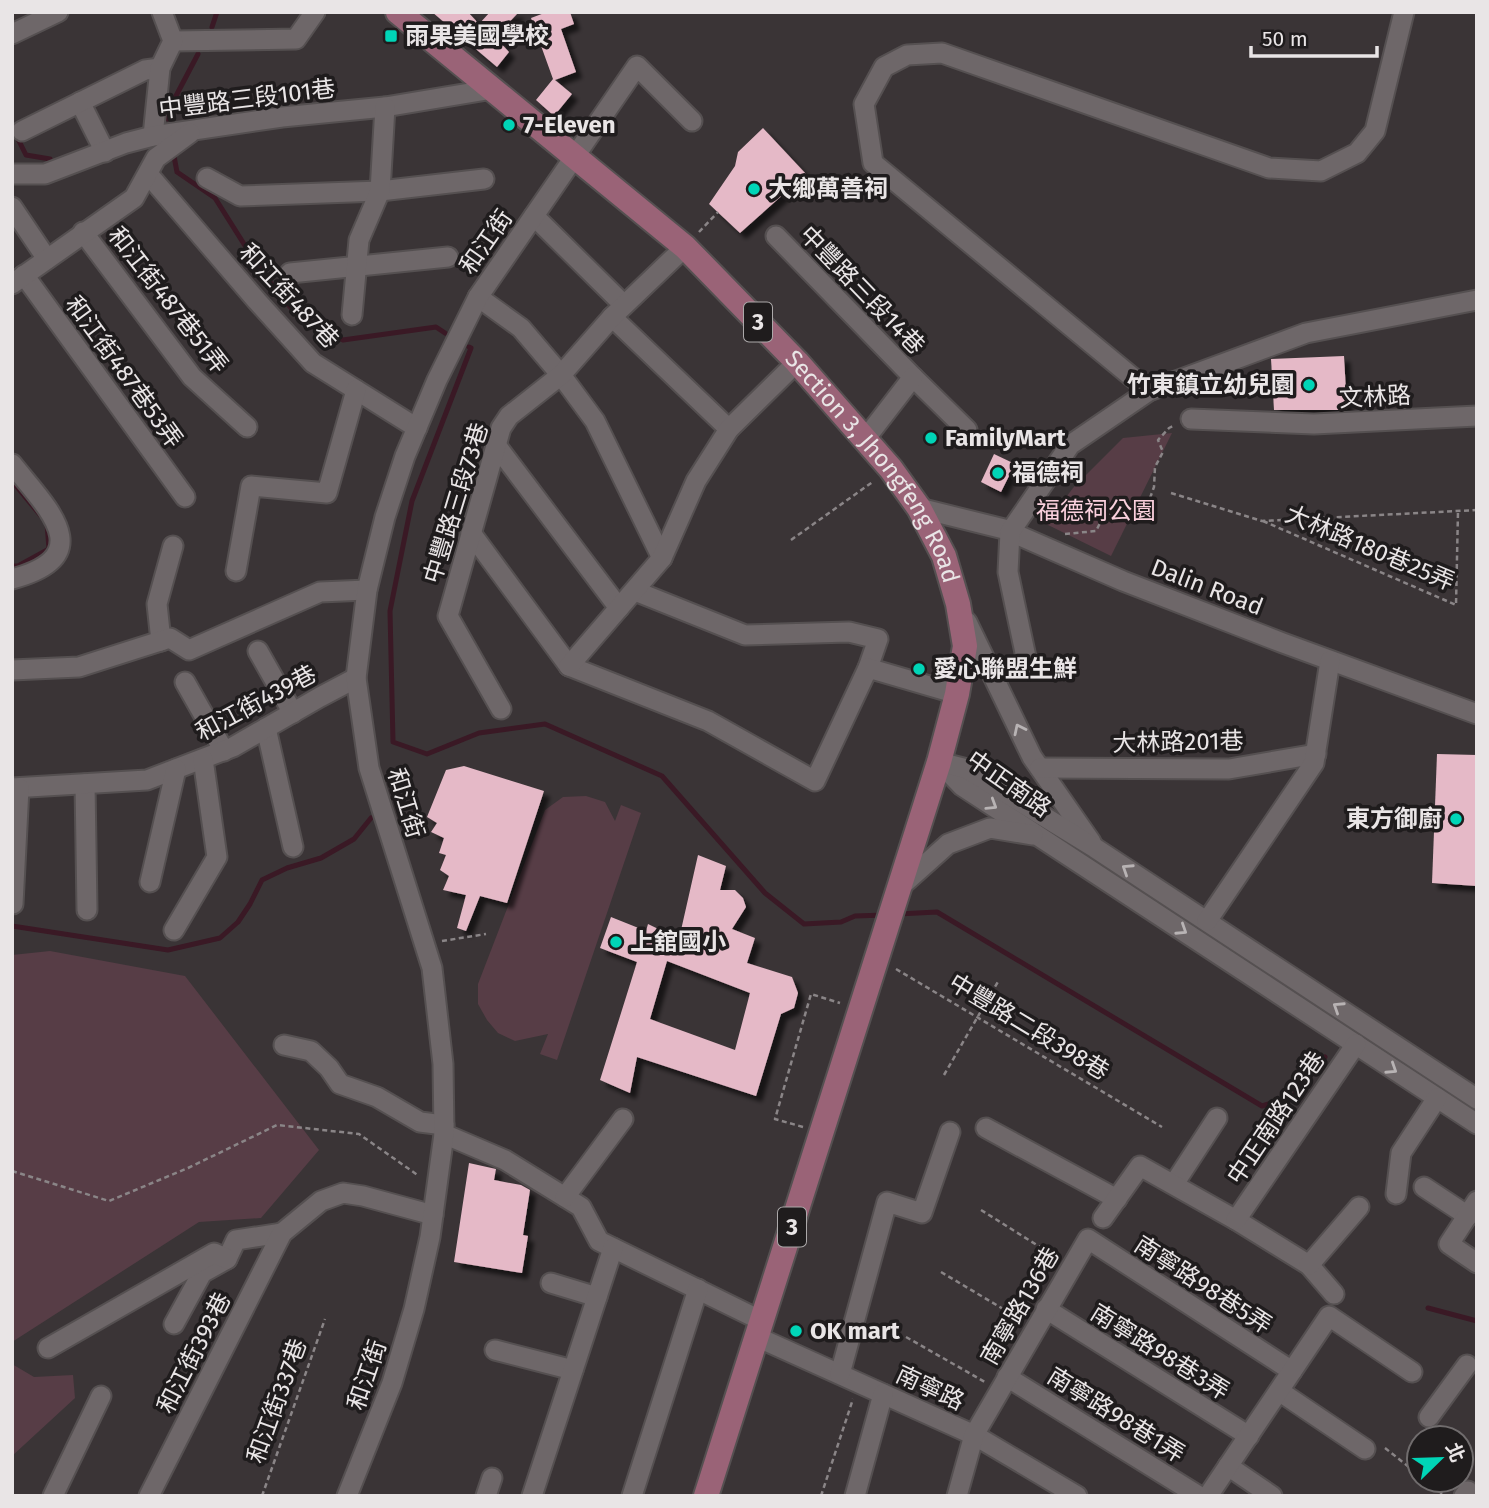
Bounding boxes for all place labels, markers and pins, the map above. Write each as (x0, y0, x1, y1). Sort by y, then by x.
place label: 雨果美國學校 (405, 22, 549, 50)
marker: 雨果美國學校 (383, 28, 399, 44)
place label: 7-Eleven (523, 111, 616, 139)
marker: 7-Eleven (501, 117, 517, 133)
place label: 大鄉萬善祠 (768, 175, 888, 203)
marker: 大鄉萬善祠 (746, 181, 762, 197)
place label: 竹東鎮立幼兒園 (1127, 371, 1295, 399)
marker: 竹東鎮立幼兒園 (1301, 377, 1317, 393)
place label: FamilyMart (945, 424, 1066, 452)
marker: FamilyMart (923, 430, 939, 446)
place label: 福德祠 (1012, 459, 1084, 487)
marker: 福德祠 (990, 465, 1006, 481)
place label: 愛心聯盟生鮮 (933, 655, 1077, 683)
marker: 愛心聯盟生鮮 (911, 661, 927, 677)
place label: 東方御廚 (1346, 805, 1442, 833)
marker: 東方御廚 (1448, 811, 1464, 827)
place label: 上舘國小 (630, 928, 726, 956)
marker: 上舘國小 (608, 934, 624, 950)
place label: OK mart (810, 1317, 901, 1345)
marker: OK mart (788, 1323, 804, 1339)

